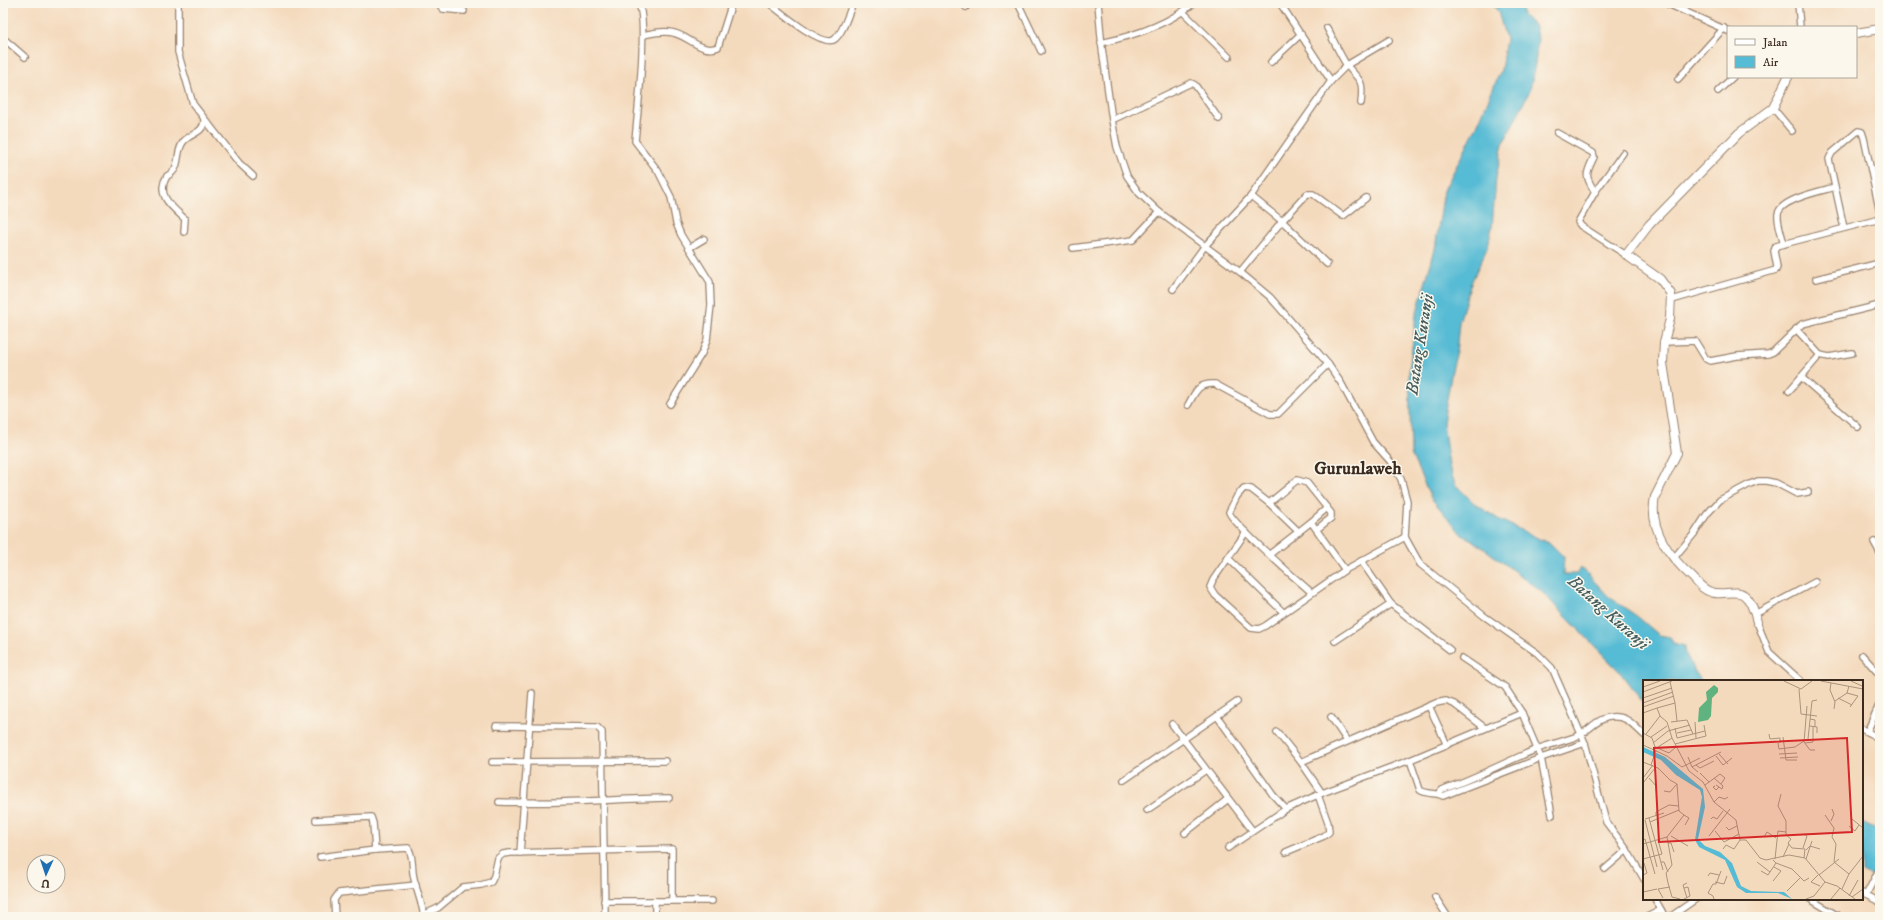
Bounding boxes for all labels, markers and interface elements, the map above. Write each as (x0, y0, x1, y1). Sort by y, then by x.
legend (1727, 26, 1857, 78)
text: Jalan (1762, 35, 1788, 50)
text: Air (1763, 55, 1779, 70)
water label: Batang Kuranji (1401, 291, 1439, 397)
district label: Gurunlaweh (1314, 458, 1402, 480)
water label: Batang Kuranji (1562, 570, 1655, 656)
inset map (1643, 680, 1863, 900)
north arrow (26, 854, 66, 894)
text: U (40, 876, 50, 890)

